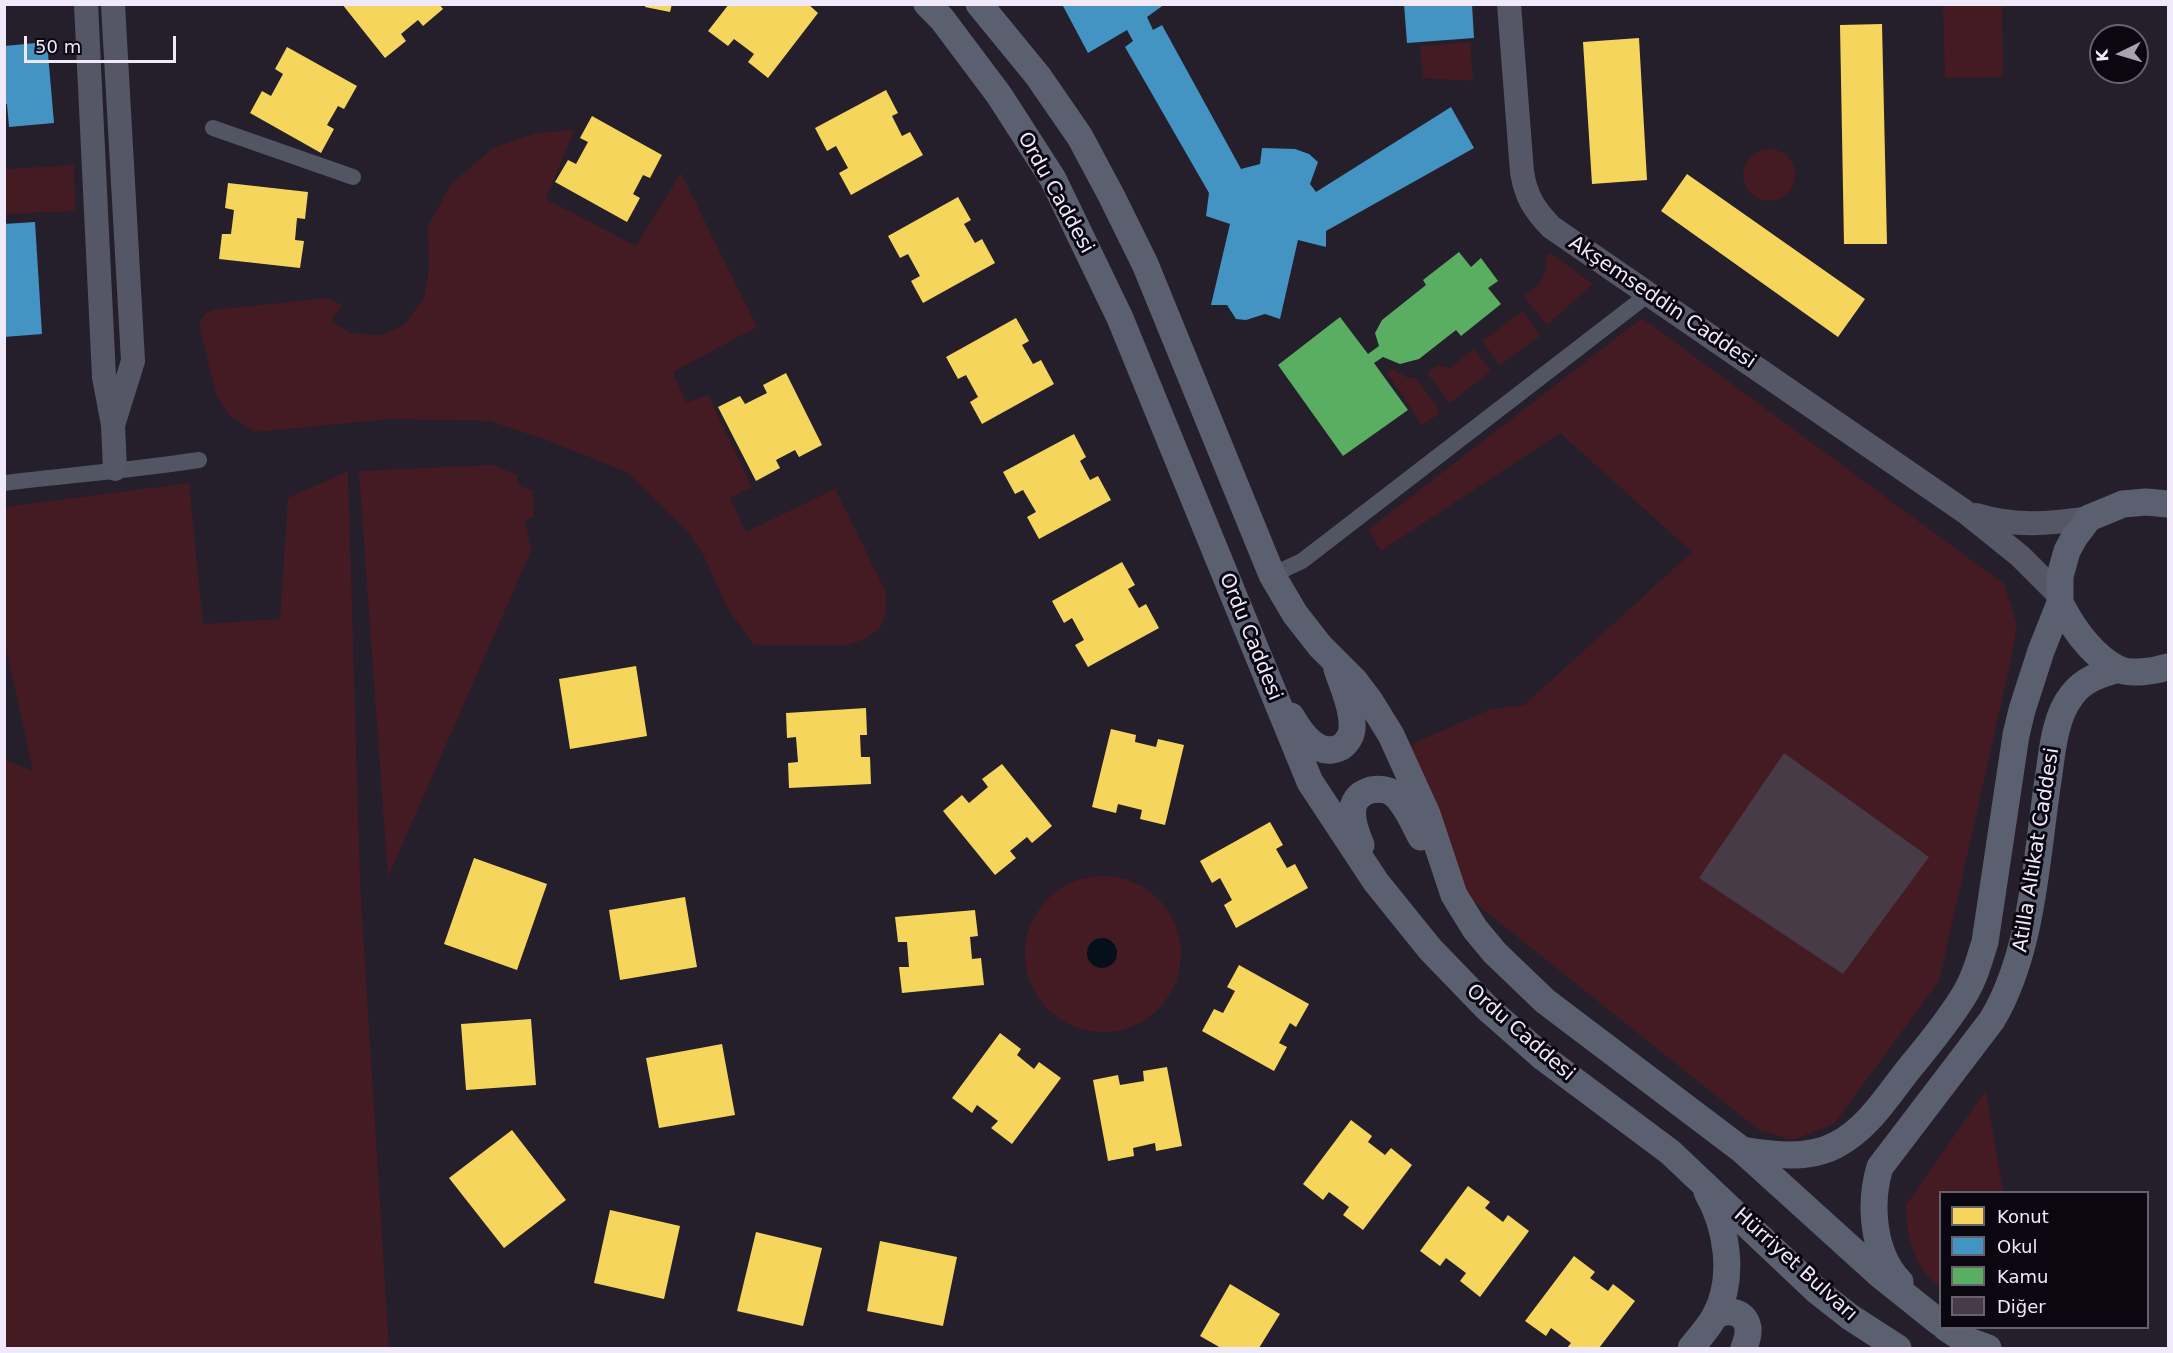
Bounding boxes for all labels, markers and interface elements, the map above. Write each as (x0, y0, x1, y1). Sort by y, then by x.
scale bar (27, 24, 178, 62)
north arrow (2089, 24, 2149, 84)
text: 50 m (35, 36, 81, 57)
text: K (2093, 48, 2113, 62)
street label: Ordu Caddesi (1012, 128, 1098, 258)
street label: Akşemseddin Caddesi (1564, 232, 1760, 374)
street label: Ordu Caddesi (1214, 570, 1286, 704)
street label: Atilla Altıkat Caddesi (2009, 746, 2065, 954)
street label: Ordu Caddesi (1461, 980, 1579, 1086)
legend (1939, 1191, 2149, 1329)
street label: Hürriyet Bulvarı (1728, 1203, 1862, 1327)
text: Konut (1997, 1206, 2049, 1227)
text: Okul (1997, 1236, 2037, 1257)
text: Kamu (1997, 1266, 2048, 1287)
text: Diğer (1997, 1296, 2046, 1317)

